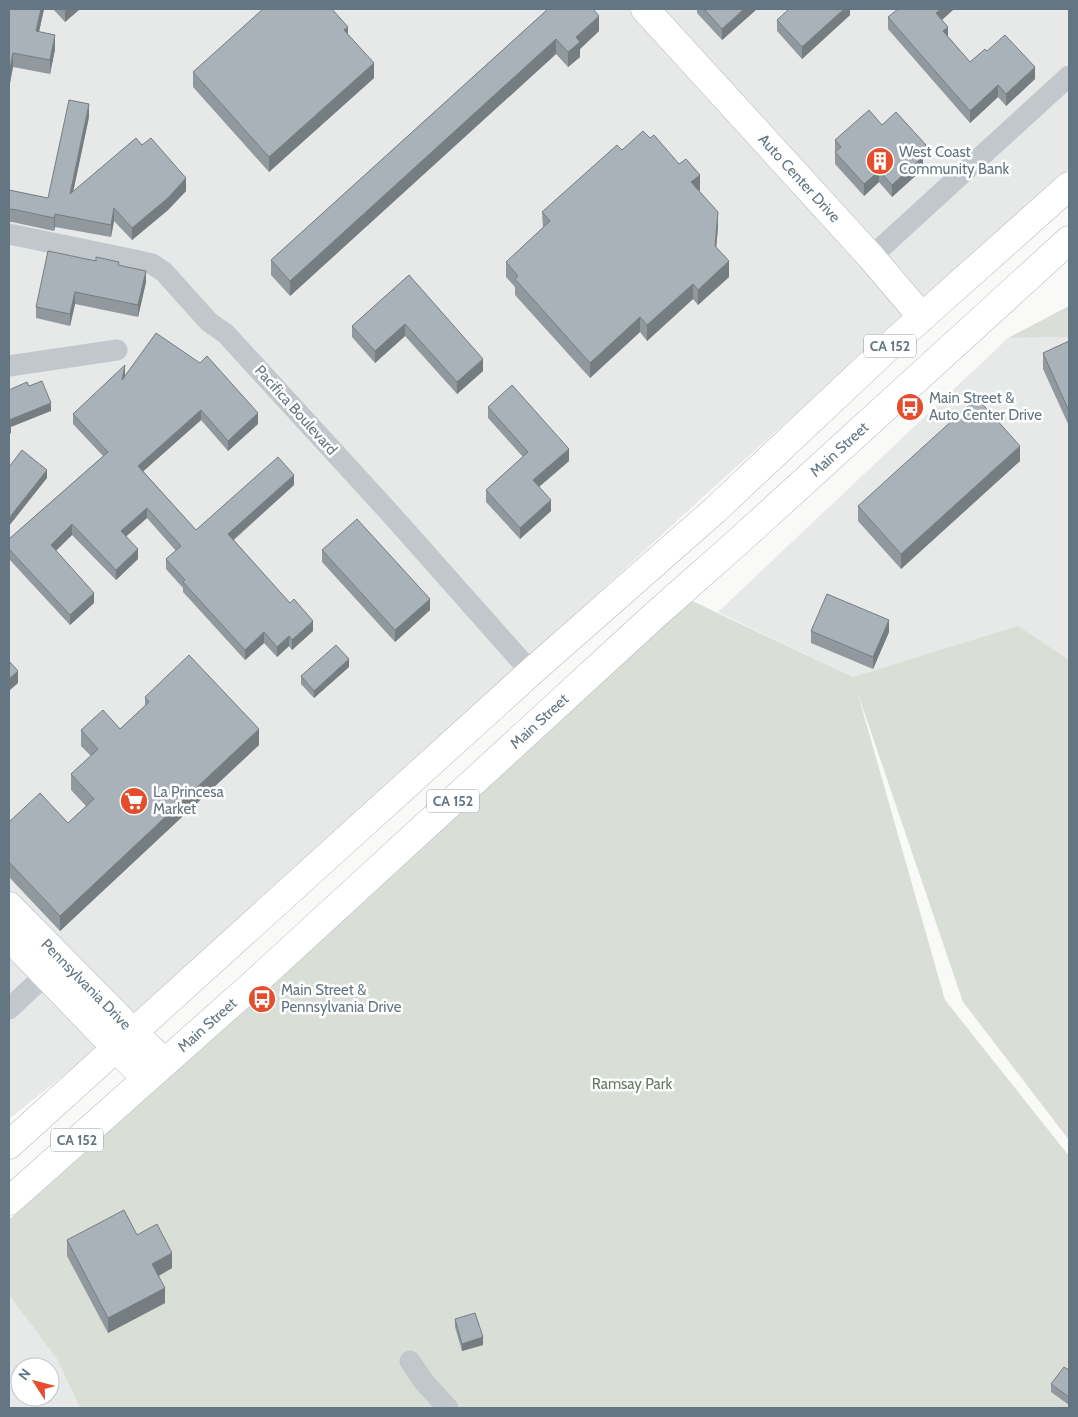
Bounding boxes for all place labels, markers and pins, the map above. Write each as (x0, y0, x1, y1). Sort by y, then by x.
place label: West Coast Community Bank (899, 143, 1010, 178)
building icon: West Coast Community Bank (865, 146, 895, 176)
place label: Main Street & Auto Center Drive (929, 389, 1042, 424)
bus stop icon: Main Street & Auto Center Drive (895, 392, 925, 422)
place label: La Princesa Market (153, 783, 224, 818)
supermarket icon: La Princesa Market (119, 786, 149, 816)
place label: Main Street & Pennsylvania Drive (281, 981, 402, 1016)
bus stop icon: Main Street & Pennsylvania Drive (247, 984, 277, 1014)

